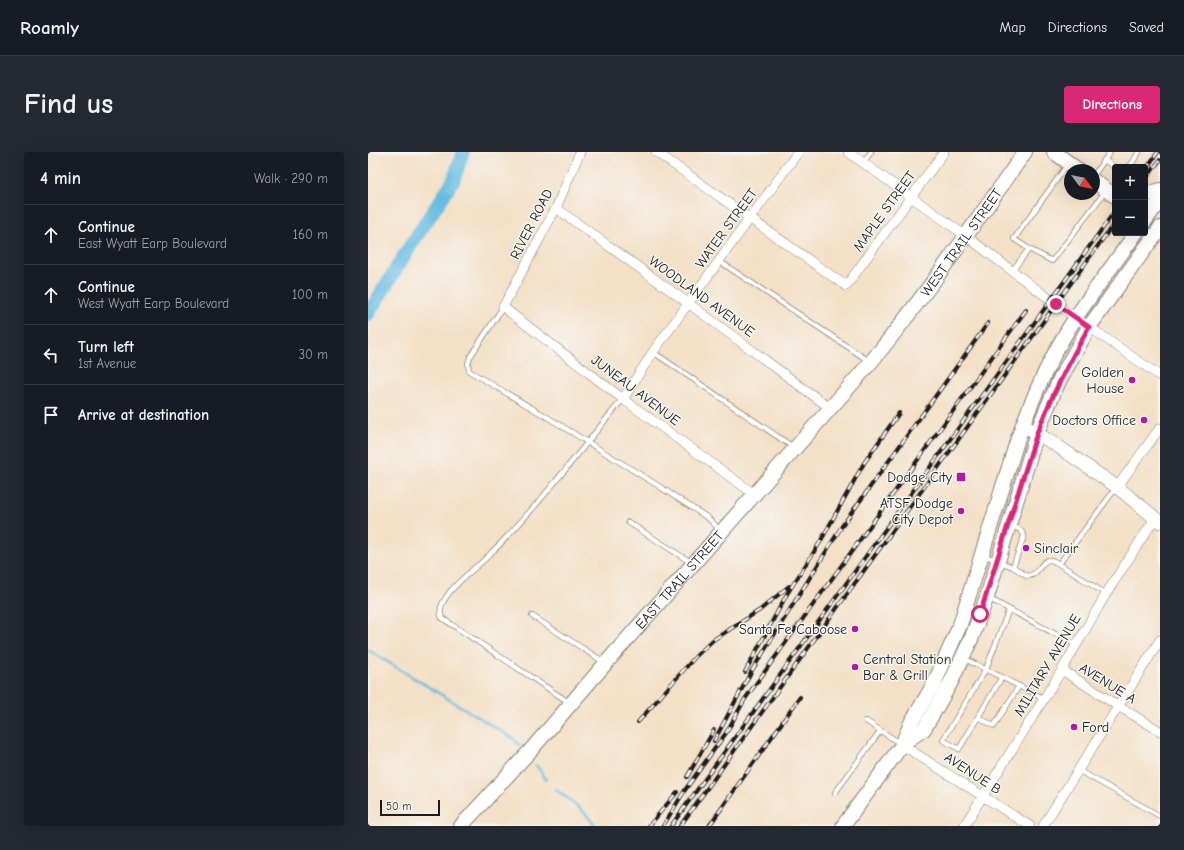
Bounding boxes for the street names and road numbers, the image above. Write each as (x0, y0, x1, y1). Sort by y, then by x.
street label: MAPLE STREET (849, 167, 920, 255)
street label: WATER STREET (692, 184, 762, 272)
street label: WEST TRAIL STREET (917, 185, 1006, 300)
street label: RIVER ROAD (506, 186, 557, 262)
street label: WOODLAND AVENUE (645, 252, 758, 341)
street label: JUNEAU AVENUE (588, 351, 684, 429)
street label: EAST TRAIL STREET (632, 527, 728, 633)
street label: MILITARY AVENUE (1010, 611, 1085, 719)
street label: AVENUE A (1076, 659, 1139, 707)
street label: AVENUE B (941, 749, 1005, 798)

